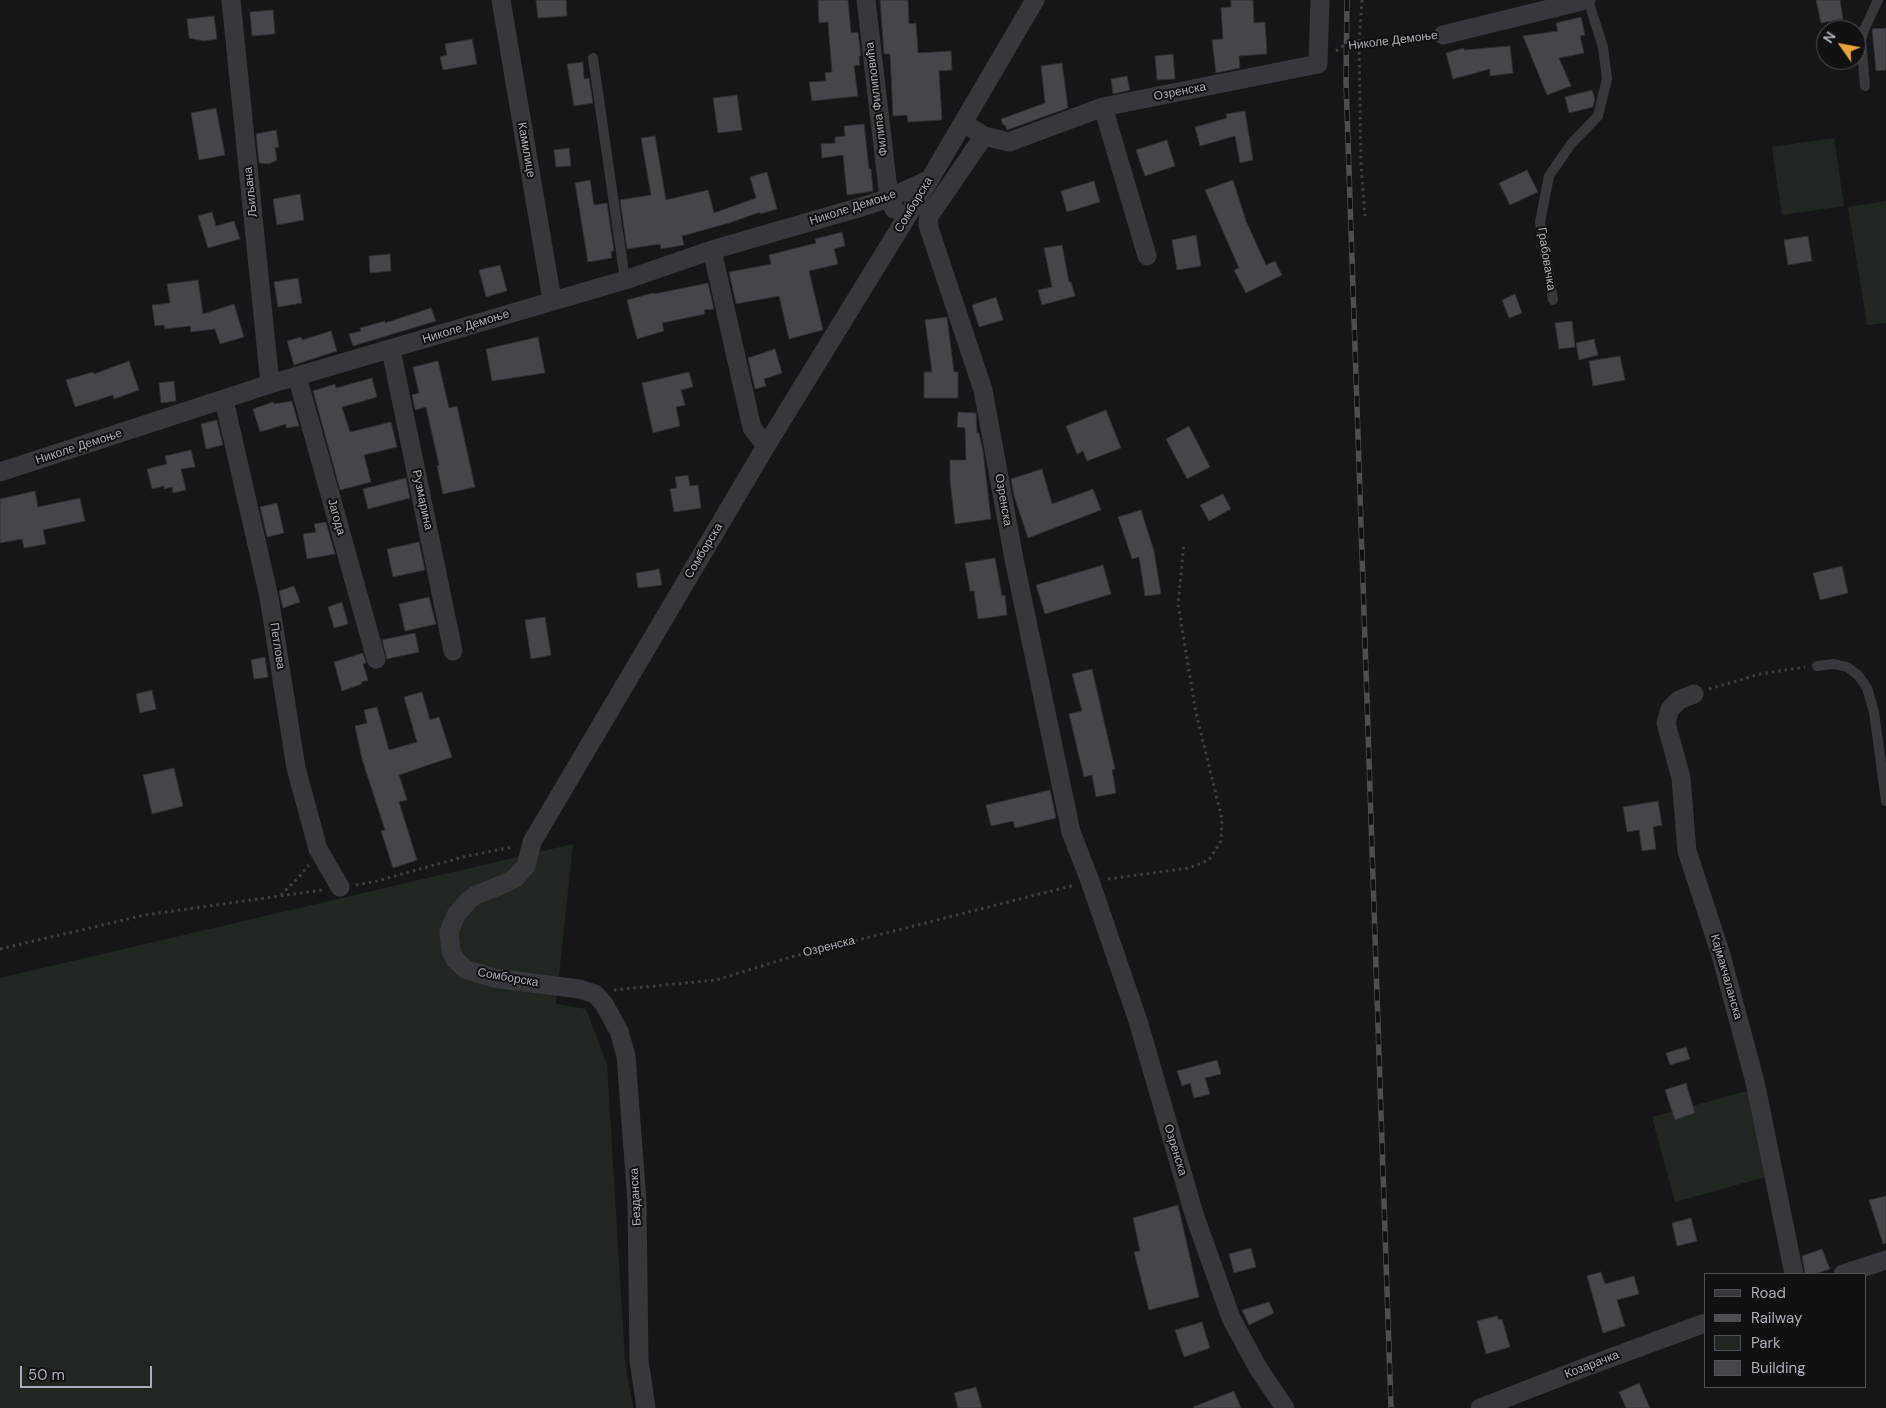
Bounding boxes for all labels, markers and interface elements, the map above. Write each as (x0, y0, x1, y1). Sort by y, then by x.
north arrow (1816, 20, 1866, 70)
street label: Николе Демоње (1347, 28, 1439, 54)
text: N (1819, 28, 1840, 47)
street label: Филипа Филиповића (863, 41, 891, 157)
street label: Озренска (1153, 80, 1207, 104)
street label: Камилице (514, 121, 538, 179)
street label: Љиљана (241, 166, 261, 218)
street label: Сомборска (892, 175, 936, 235)
street label: Николе Демоње (808, 187, 898, 229)
street label: Грабовачка (1534, 226, 1558, 292)
street label: Николе Демоње (421, 307, 511, 347)
street label: Николе Демоње (34, 426, 124, 468)
street label: Рузмарина (409, 469, 435, 531)
street label: Озренска (991, 473, 1015, 527)
street label: Јагода (324, 497, 348, 537)
street label: Сомборска (682, 521, 726, 581)
street label: Петлова (266, 622, 288, 670)
street label: Кајмакчаланска (1707, 933, 1745, 1021)
street label: Озренска (802, 934, 856, 960)
street label: Сомборска (476, 966, 540, 990)
street label: Озренска (1160, 1123, 1190, 1177)
street label: Безданска (627, 1168, 645, 1226)
legend (1704, 1273, 1866, 1388)
text: Road (1751, 1283, 1786, 1303)
text: Railway (1751, 1308, 1802, 1328)
text: Park (1751, 1333, 1781, 1353)
street label: Козарачка (1563, 1348, 1621, 1382)
scale bar (22, 1356, 155, 1388)
text: Building (1751, 1358, 1806, 1378)
text: 50 m (28, 1365, 65, 1385)

